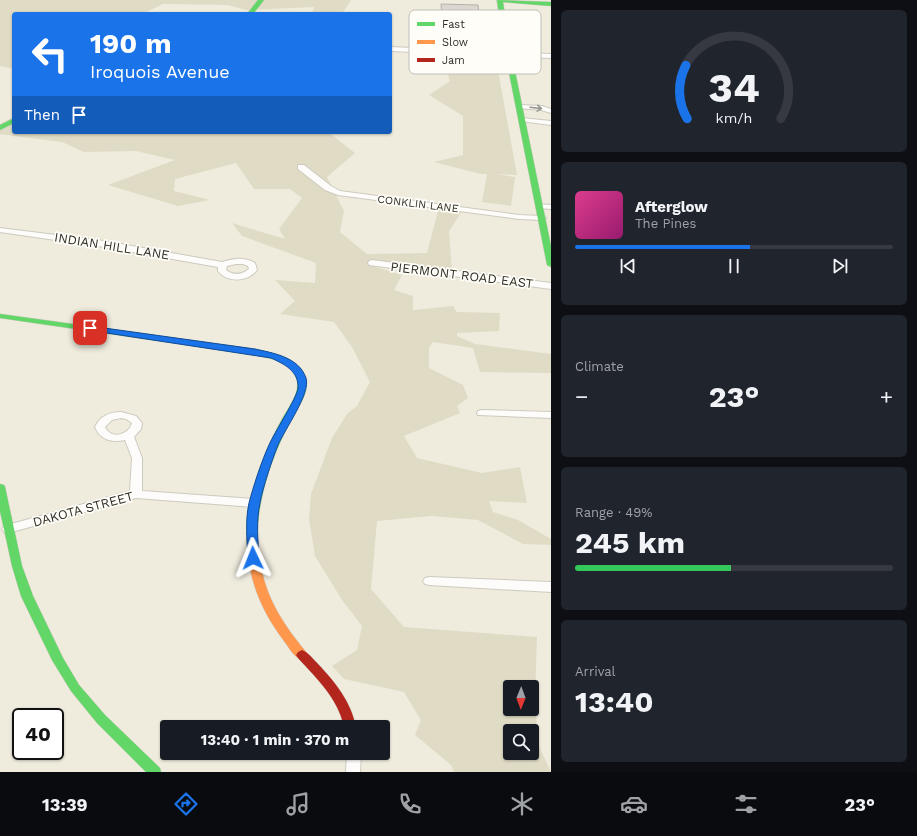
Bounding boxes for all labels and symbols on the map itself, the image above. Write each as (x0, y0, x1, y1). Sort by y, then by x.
legend (409, 10, 541, 74)
text: Fast (442, 18, 465, 31)
text: Slow (442, 36, 468, 49)
text: Jam (442, 54, 465, 67)
one-way arrow (529, 104, 542, 112)
street label: CONKLIN LANE (377, 193, 459, 215)
street label: INDIAN HILL LANE (53, 229, 171, 263)
street label: PIERMONT ROAD EAST (390, 259, 535, 291)
pin (73, 311, 107, 345)
street label: DAKOTA STREET (31, 488, 135, 530)
position arrow (232, 537, 274, 579)
north arrow (503, 680, 539, 716)
speed limit sign: 40 (12, 708, 64, 760)

